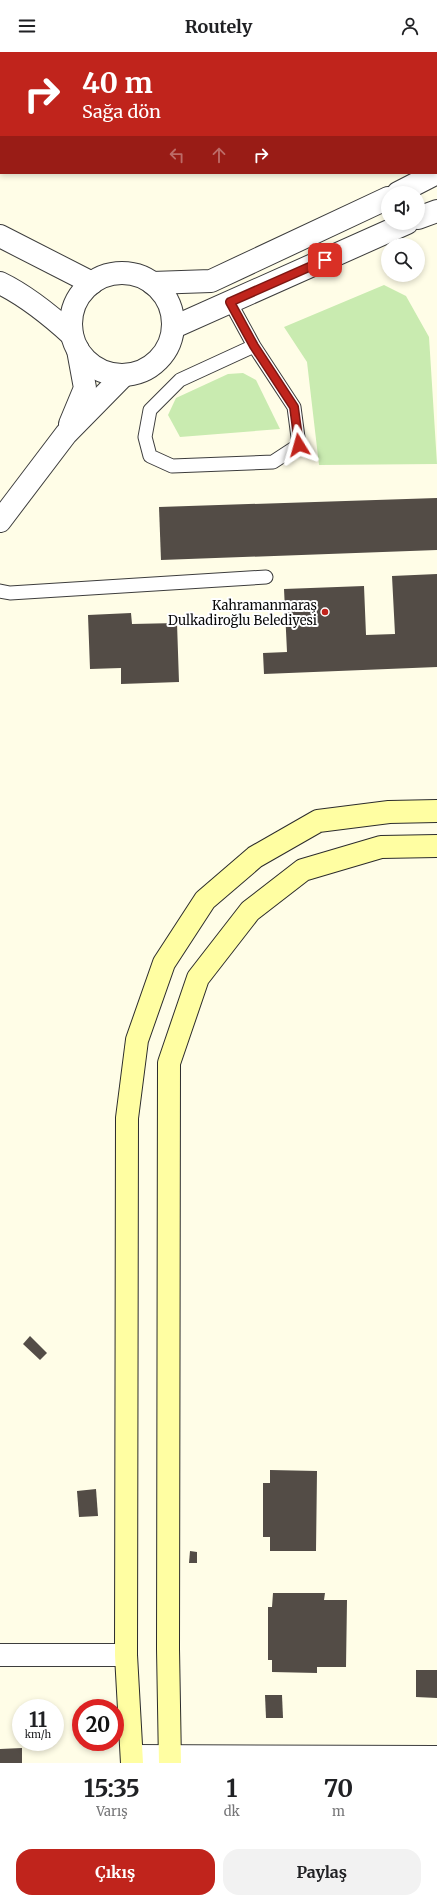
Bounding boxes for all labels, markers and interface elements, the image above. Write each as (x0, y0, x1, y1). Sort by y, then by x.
icon: menu (16, 15, 38, 37)
text: Routely (185, 15, 252, 38)
icon: person (399, 15, 421, 37)
text: 40 m (82, 65, 153, 101)
icon: right (16, 68, 68, 120)
text: Sağa dön (82, 100, 161, 123)
icon: left (166, 144, 188, 166)
icon: ahead (208, 144, 230, 166)
icon: right (250, 144, 272, 166)
map controls (381, 186, 425, 282)
button: sound (381, 186, 425, 230)
button: search (381, 238, 425, 282)
pin (308, 243, 342, 277)
icon: arrive (314, 249, 336, 271)
position arrow (278, 424, 320, 466)
place label: Kahramanmaraş Dulkadiroğlu Belediyesi (168, 597, 317, 629)
marker: Kahramanmaraş Dulkadiroğlu Belediyesi (320, 607, 330, 617)
speed limit sign: 20 (72, 1699, 124, 1751)
text: 11 (29, 1707, 47, 1732)
text: km/h (25, 1728, 51, 1741)
text: 15:35 (84, 1773, 140, 1804)
text: 1 (226, 1773, 237, 1804)
text: 70 (324, 1773, 353, 1804)
text: Varış (96, 1803, 128, 1820)
text: dk (224, 1803, 240, 1820)
text: m (332, 1803, 345, 1820)
button: Çıkış (16, 1849, 215, 1895)
button: Paylaş (223, 1849, 421, 1895)

